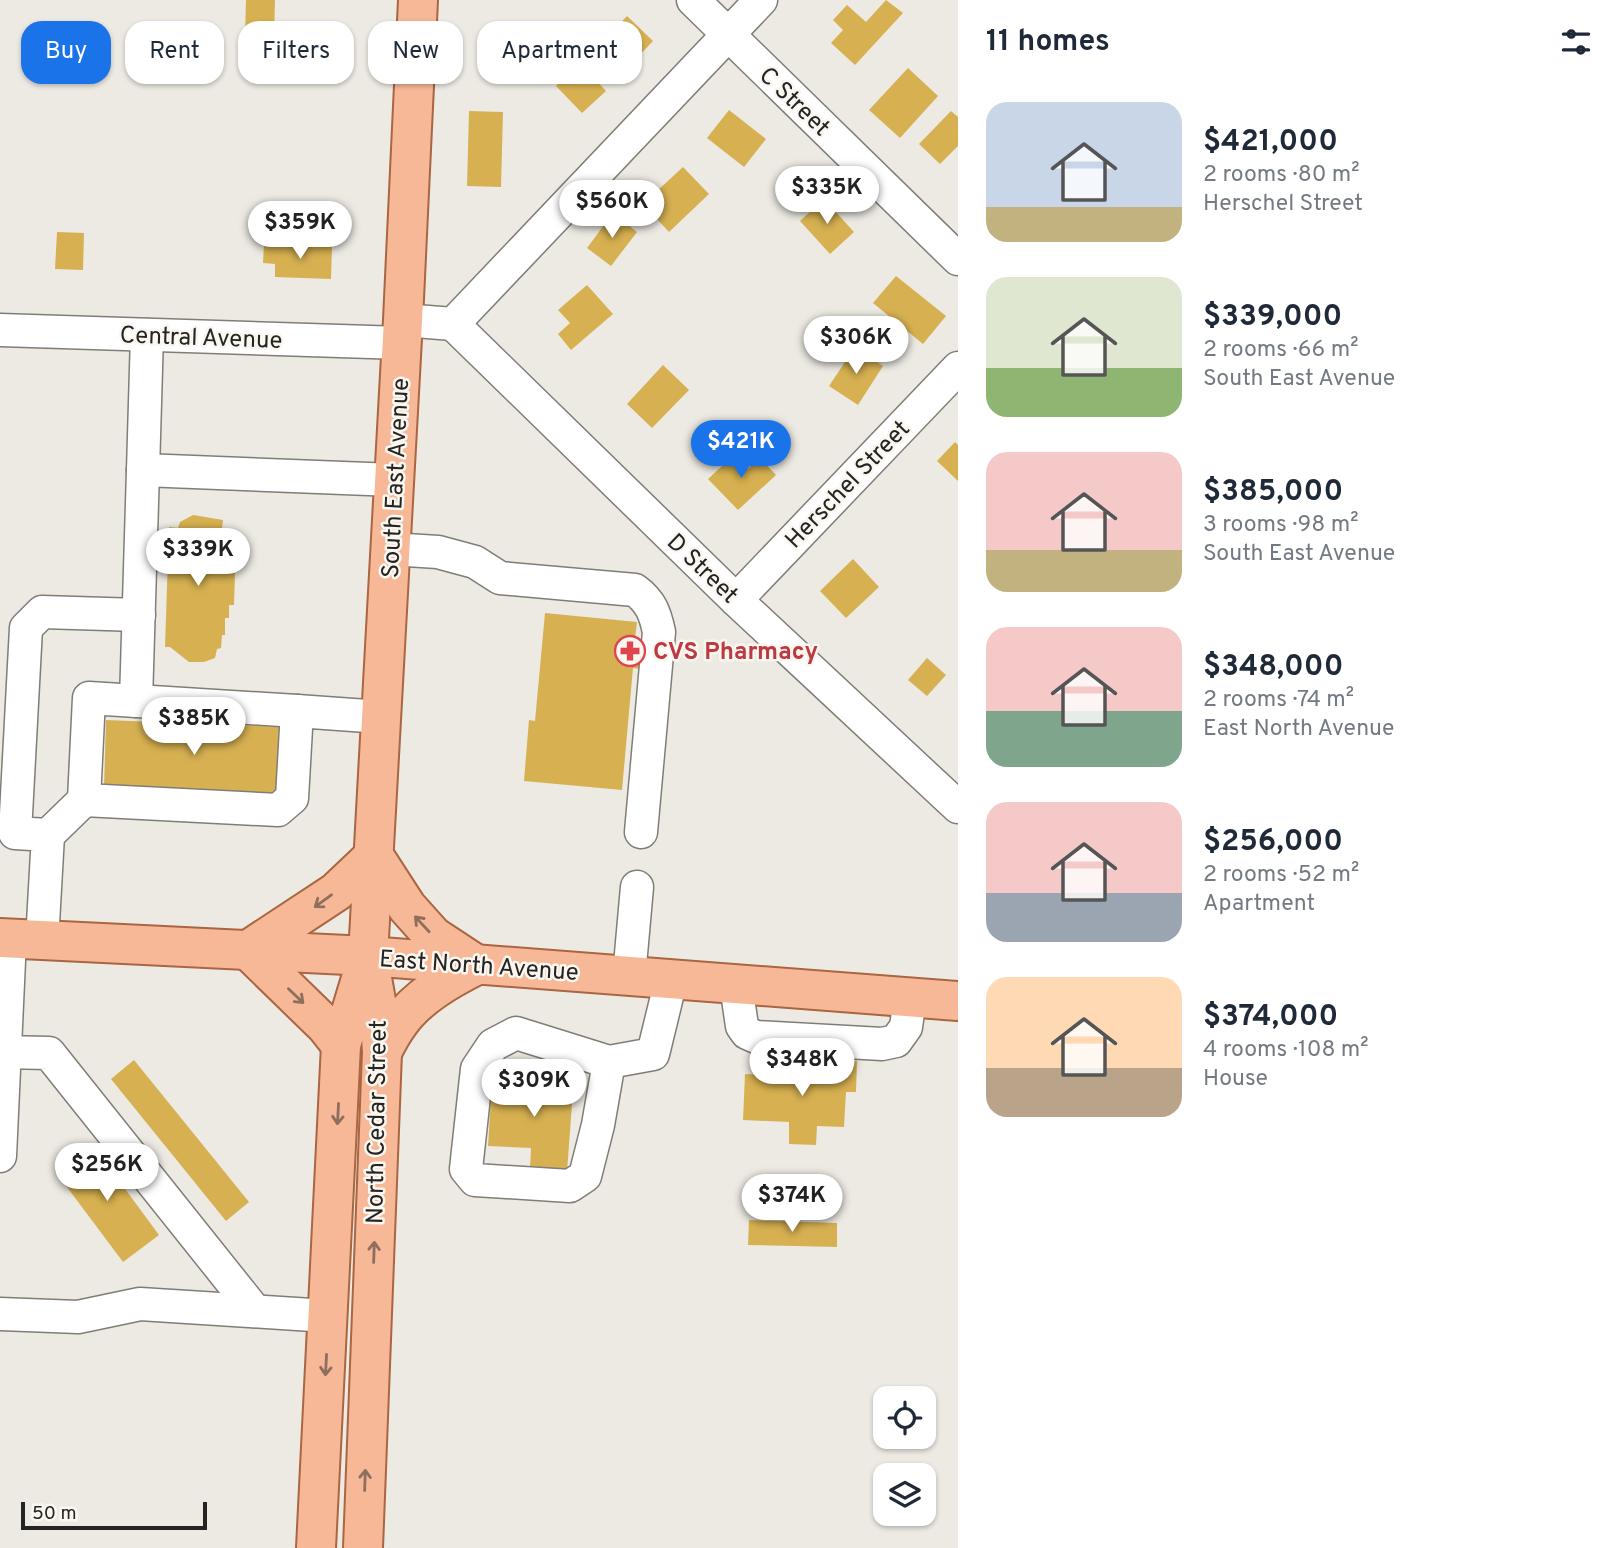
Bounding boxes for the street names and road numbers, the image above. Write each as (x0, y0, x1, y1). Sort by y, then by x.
street label: C Street (752, 61, 835, 144)
street label: Central Avenue (119, 321, 283, 357)
street label: South East Avenue (377, 377, 417, 579)
street label: Herschel Street (780, 415, 917, 556)
street label: D Street (660, 528, 744, 611)
street label: East North Avenue (378, 945, 579, 989)
street label: North Cedar Street (361, 1020, 395, 1224)

